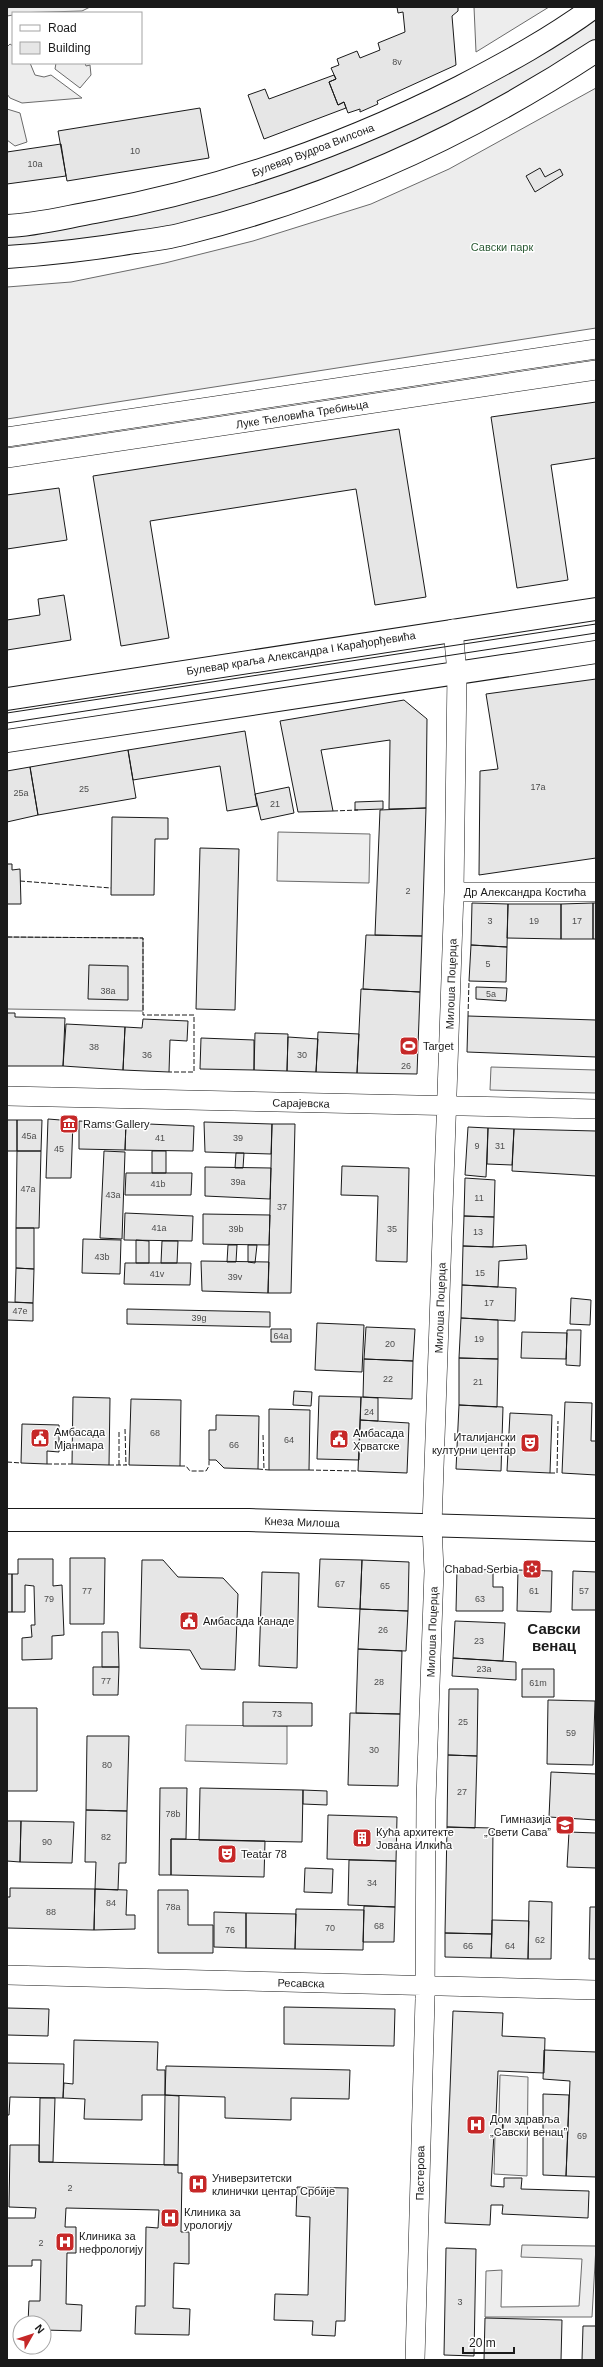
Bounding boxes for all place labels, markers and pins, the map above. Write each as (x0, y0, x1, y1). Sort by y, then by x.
sports icon: Target (398, 1035, 420, 1057)
place label: Target (423, 1040, 454, 1052)
museum icon: Rams Gallery (58, 1113, 80, 1135)
place label: Rams Gallery (83, 1118, 150, 1130)
place label: Амбасада Мјанмара (54, 1426, 106, 1451)
public building icon: Амбасада Мјанмара (29, 1427, 51, 1449)
place label: Амбасада Хрватске (353, 1427, 405, 1452)
public building icon: Амбасада Хрватске (328, 1428, 350, 1450)
place label: Италијански културни центар (432, 1431, 516, 1456)
theatre icon: Италијански културни центар (519, 1432, 541, 1454)
synagogue icon: Chabad Serbia (521, 1558, 543, 1580)
place label: Chabad Serbia (445, 1563, 519, 1575)
public building icon: Амбасада Канаде (178, 1610, 200, 1632)
place label: Амбасада Канаде (203, 1615, 294, 1627)
place label: Гимназија „Свети Сава” (484, 1813, 552, 1838)
school or university icon: Гимназија „Свети Сава” (554, 1814, 576, 1836)
place label: Кућа архитекте Јована Илкића (376, 1826, 454, 1851)
building icon: Кућа архитекте Јована Илкића (351, 1827, 373, 1849)
theatre icon: Teatar 78 (216, 1843, 238, 1865)
place label: Teatar 78 (241, 1848, 287, 1860)
place label: Дом здравља „Савски венац” (490, 2113, 567, 2138)
hospital icon: Дом здравља „Савски венац” (465, 2114, 487, 2136)
place label: Универзитетски клинички центар Србије (212, 2172, 335, 2197)
hospital icon: Универзитетски клинички центар Србије (187, 2173, 209, 2195)
place label: Клиника за урологију (184, 2206, 241, 2231)
hospital icon: Клиника за урологију (159, 2207, 181, 2229)
place label: Клиника за нефрологију (79, 2230, 143, 2255)
hospital icon: Клиника за нефрологију (54, 2231, 76, 2253)

